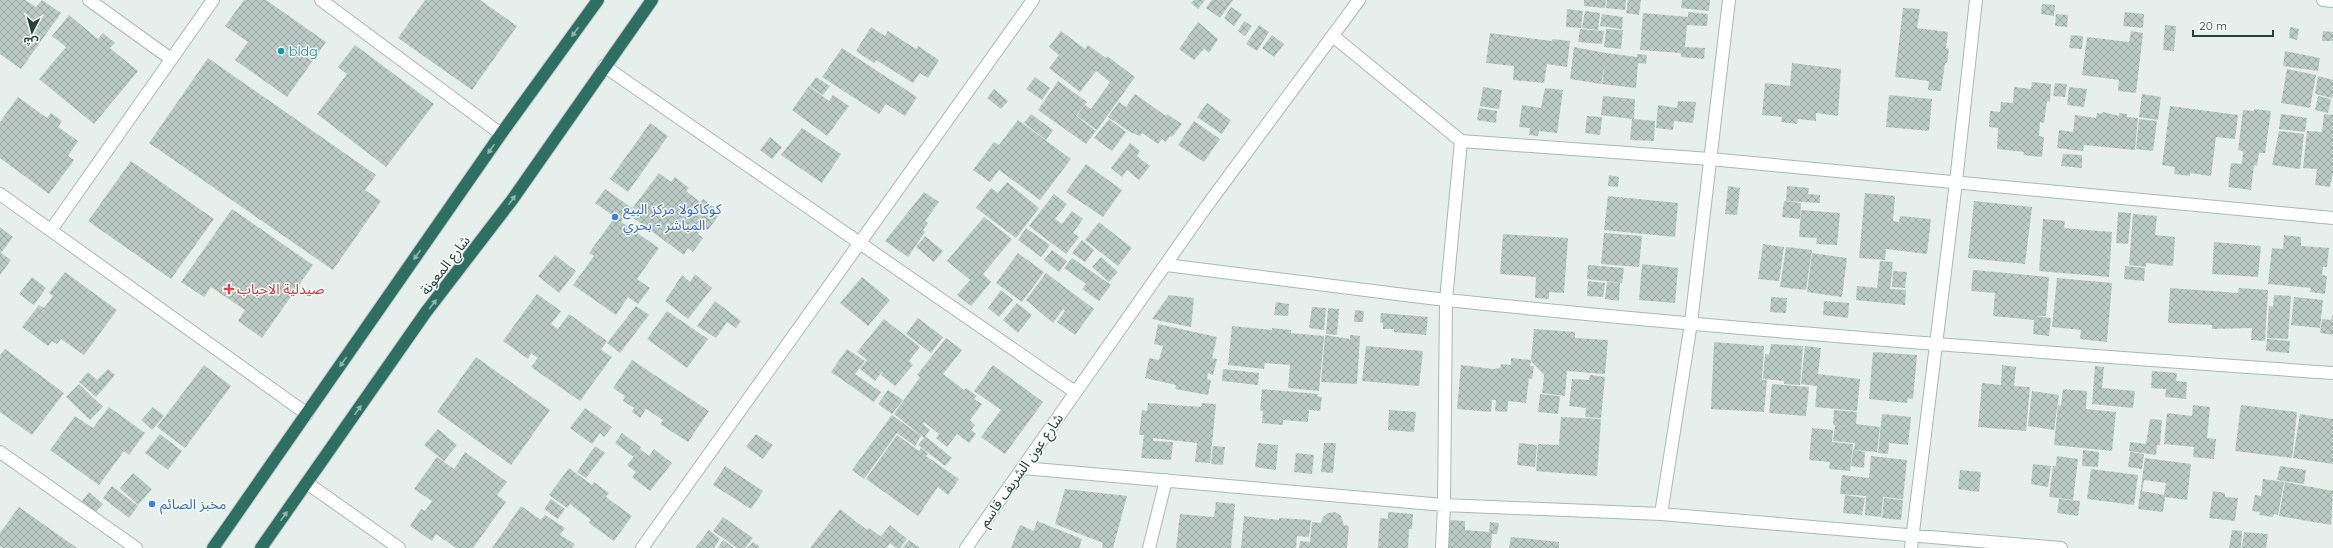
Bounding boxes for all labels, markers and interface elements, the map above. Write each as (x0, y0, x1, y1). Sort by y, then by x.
north arrow (12, 12, 52, 52)
scale bar (2193, 12, 2273, 38)
text: 20 m (2199, 18, 2227, 33)
one-way arrow (571, 26, 579, 37)
text: ش (23, 34, 39, 50)
place label: bldg (289, 42, 318, 60)
marker: bldg (276, 46, 286, 56)
one-way arrow (487, 143, 495, 154)
one-way arrow (508, 195, 516, 205)
place label: كوكاكولا مركز البيع المباشر - بحري (623, 200, 722, 236)
marker: كوكاكولا مركز البيع المباشر - بحري (610, 212, 620, 222)
street label: شارع المعونة (416, 232, 475, 300)
one-way arrow (413, 250, 421, 261)
place label: صيدلية الاحباب (237, 280, 325, 298)
marker: صيدلية الاحباب (224, 284, 234, 294)
one-way arrow (429, 298, 438, 309)
one-way arrow (339, 357, 347, 367)
one-way arrow (354, 404, 362, 415)
street label: شارع عون الشريف قاسم (975, 410, 1069, 531)
place label: مخبز الصائم (160, 495, 226, 515)
marker: مخبز الصائم (147, 499, 157, 509)
one-way arrow (280, 511, 288, 521)

